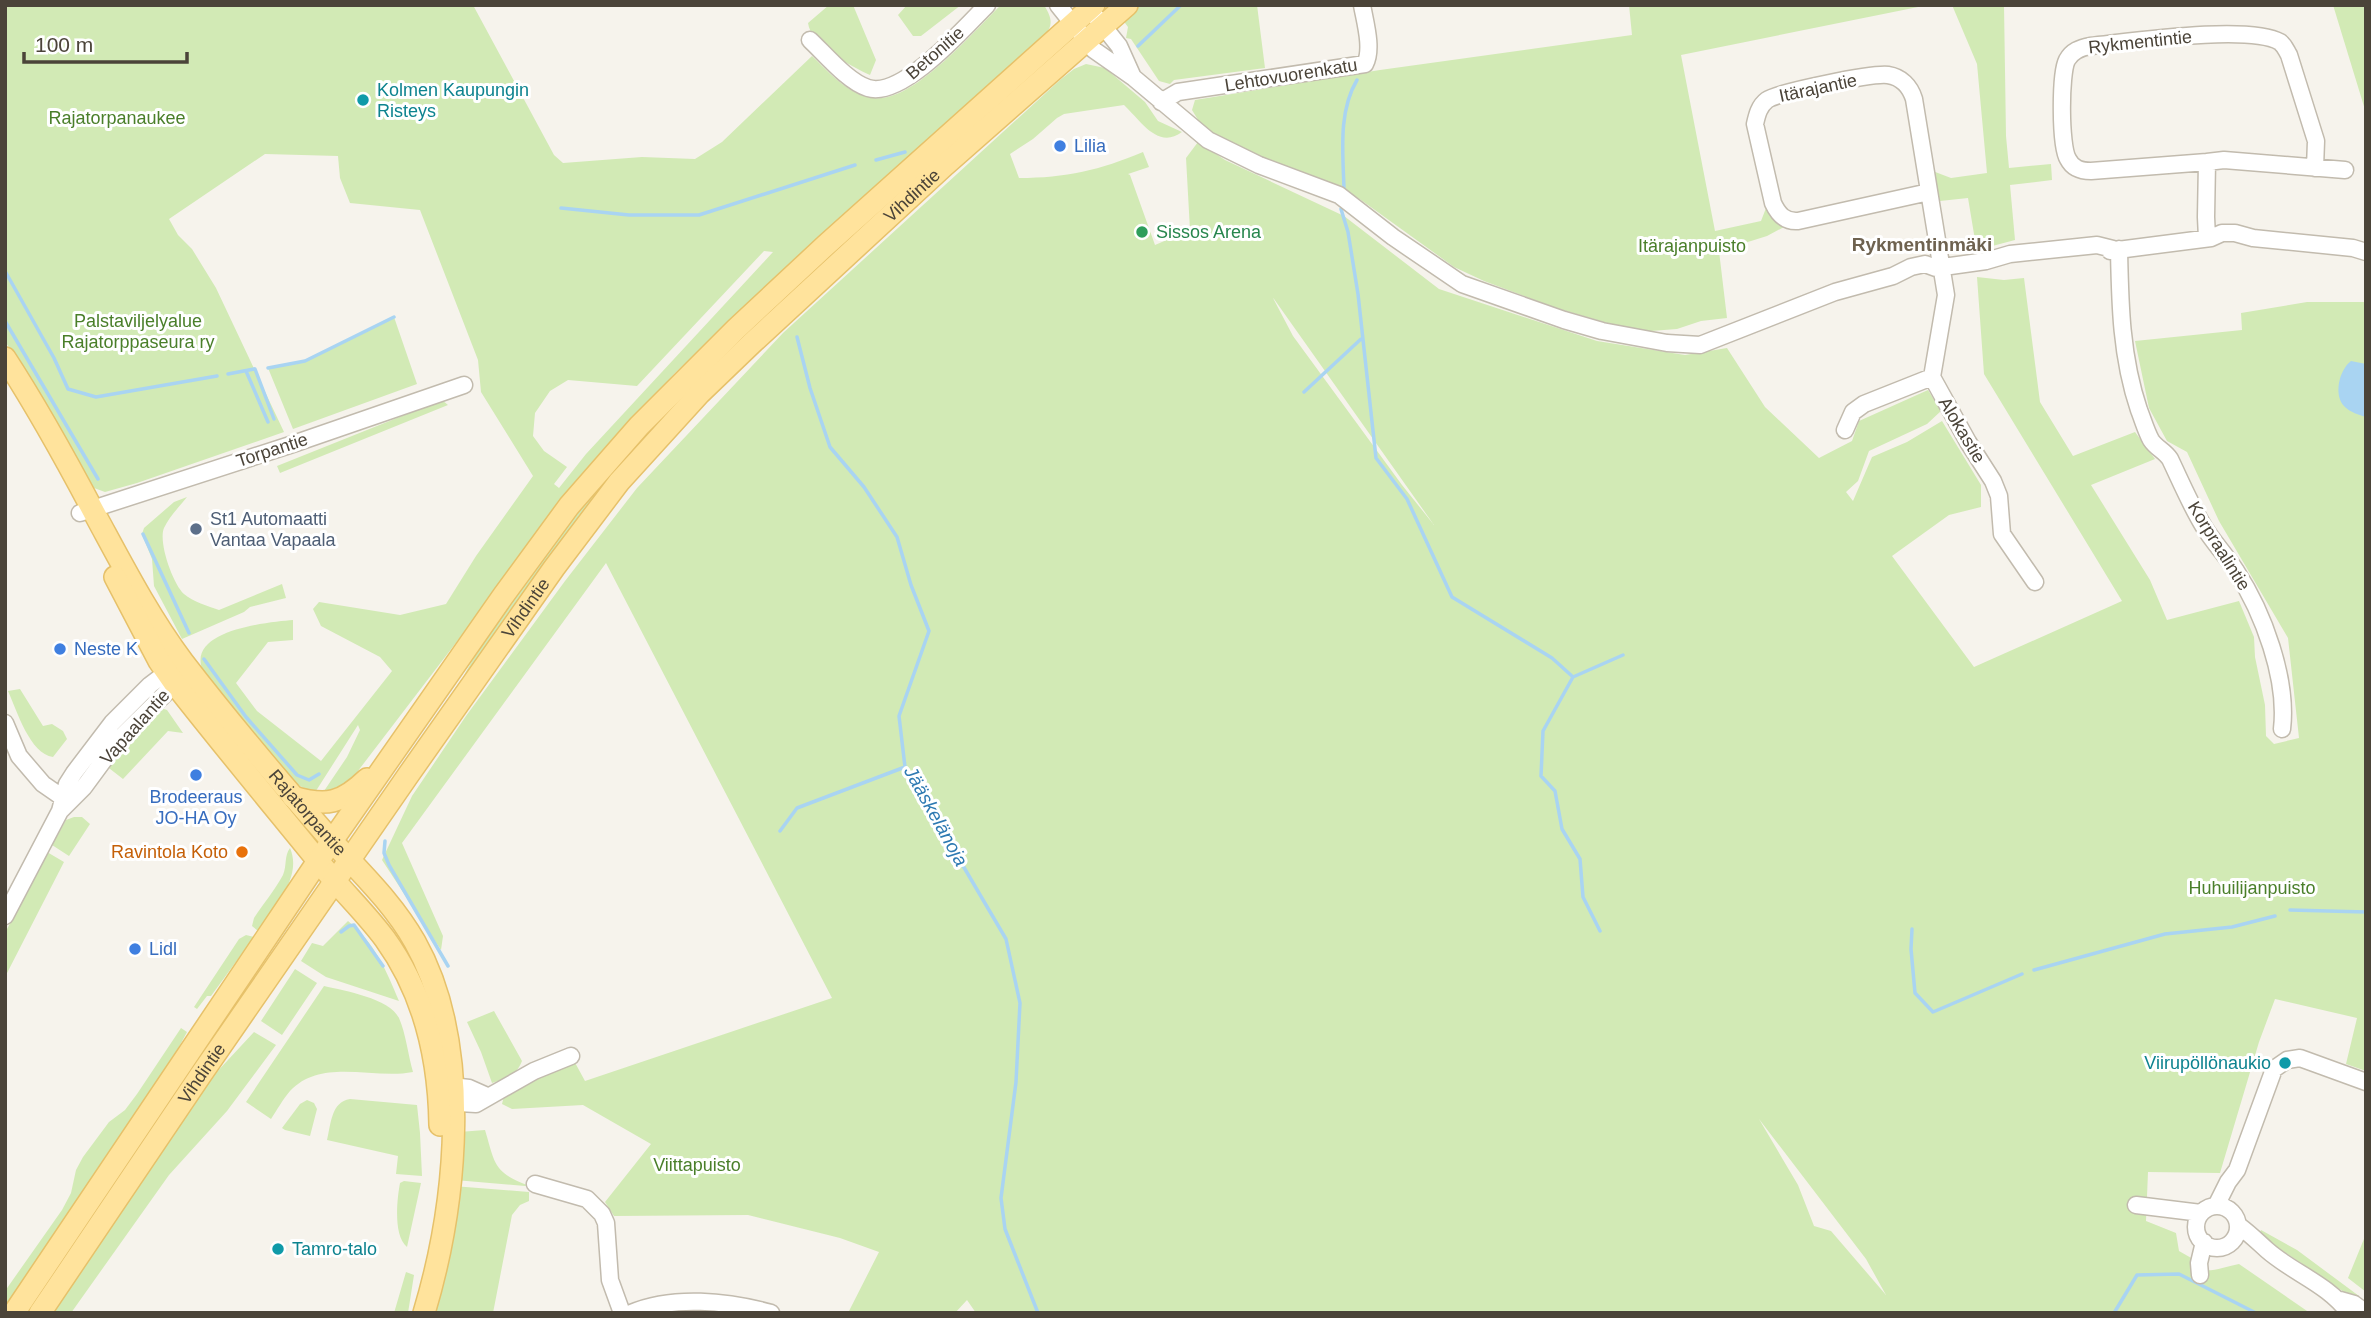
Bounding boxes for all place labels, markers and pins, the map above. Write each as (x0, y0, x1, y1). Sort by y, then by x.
place label: Kolmen Kaupungin Risteys (377, 80, 529, 121)
marker: Kolmen Kaupungin Risteys (355, 92, 371, 108)
place label: Lilia (1074, 136, 1107, 156)
marker: Lilia (1052, 138, 1068, 154)
place label: Sissos Arena (1156, 222, 1262, 242)
marker: Sissos Arena (1134, 224, 1150, 240)
place label: St1 Automaatti Vantaa Vapaala (210, 509, 336, 550)
marker: St1 Automaatti Vantaa Vapaala (188, 521, 204, 537)
place label: Neste K (74, 639, 138, 659)
marker: Neste K (52, 641, 68, 657)
marker: Brodeeraus JO-HA Oy (188, 767, 204, 783)
place label: Brodeeraus JO-HA Oy (149, 787, 243, 828)
place label: Ravintola Koto (111, 842, 228, 862)
marker: Ravintola Koto (234, 844, 250, 860)
place label: Lidl (149, 939, 177, 959)
marker: Lidl (127, 941, 143, 957)
place label: Viirupöllönaukio (2144, 1053, 2271, 1073)
marker: Viirupöllönaukio (2277, 1055, 2293, 1071)
place label: Tamro-talo (292, 1239, 377, 1259)
marker: Tamro-talo (270, 1241, 286, 1257)

